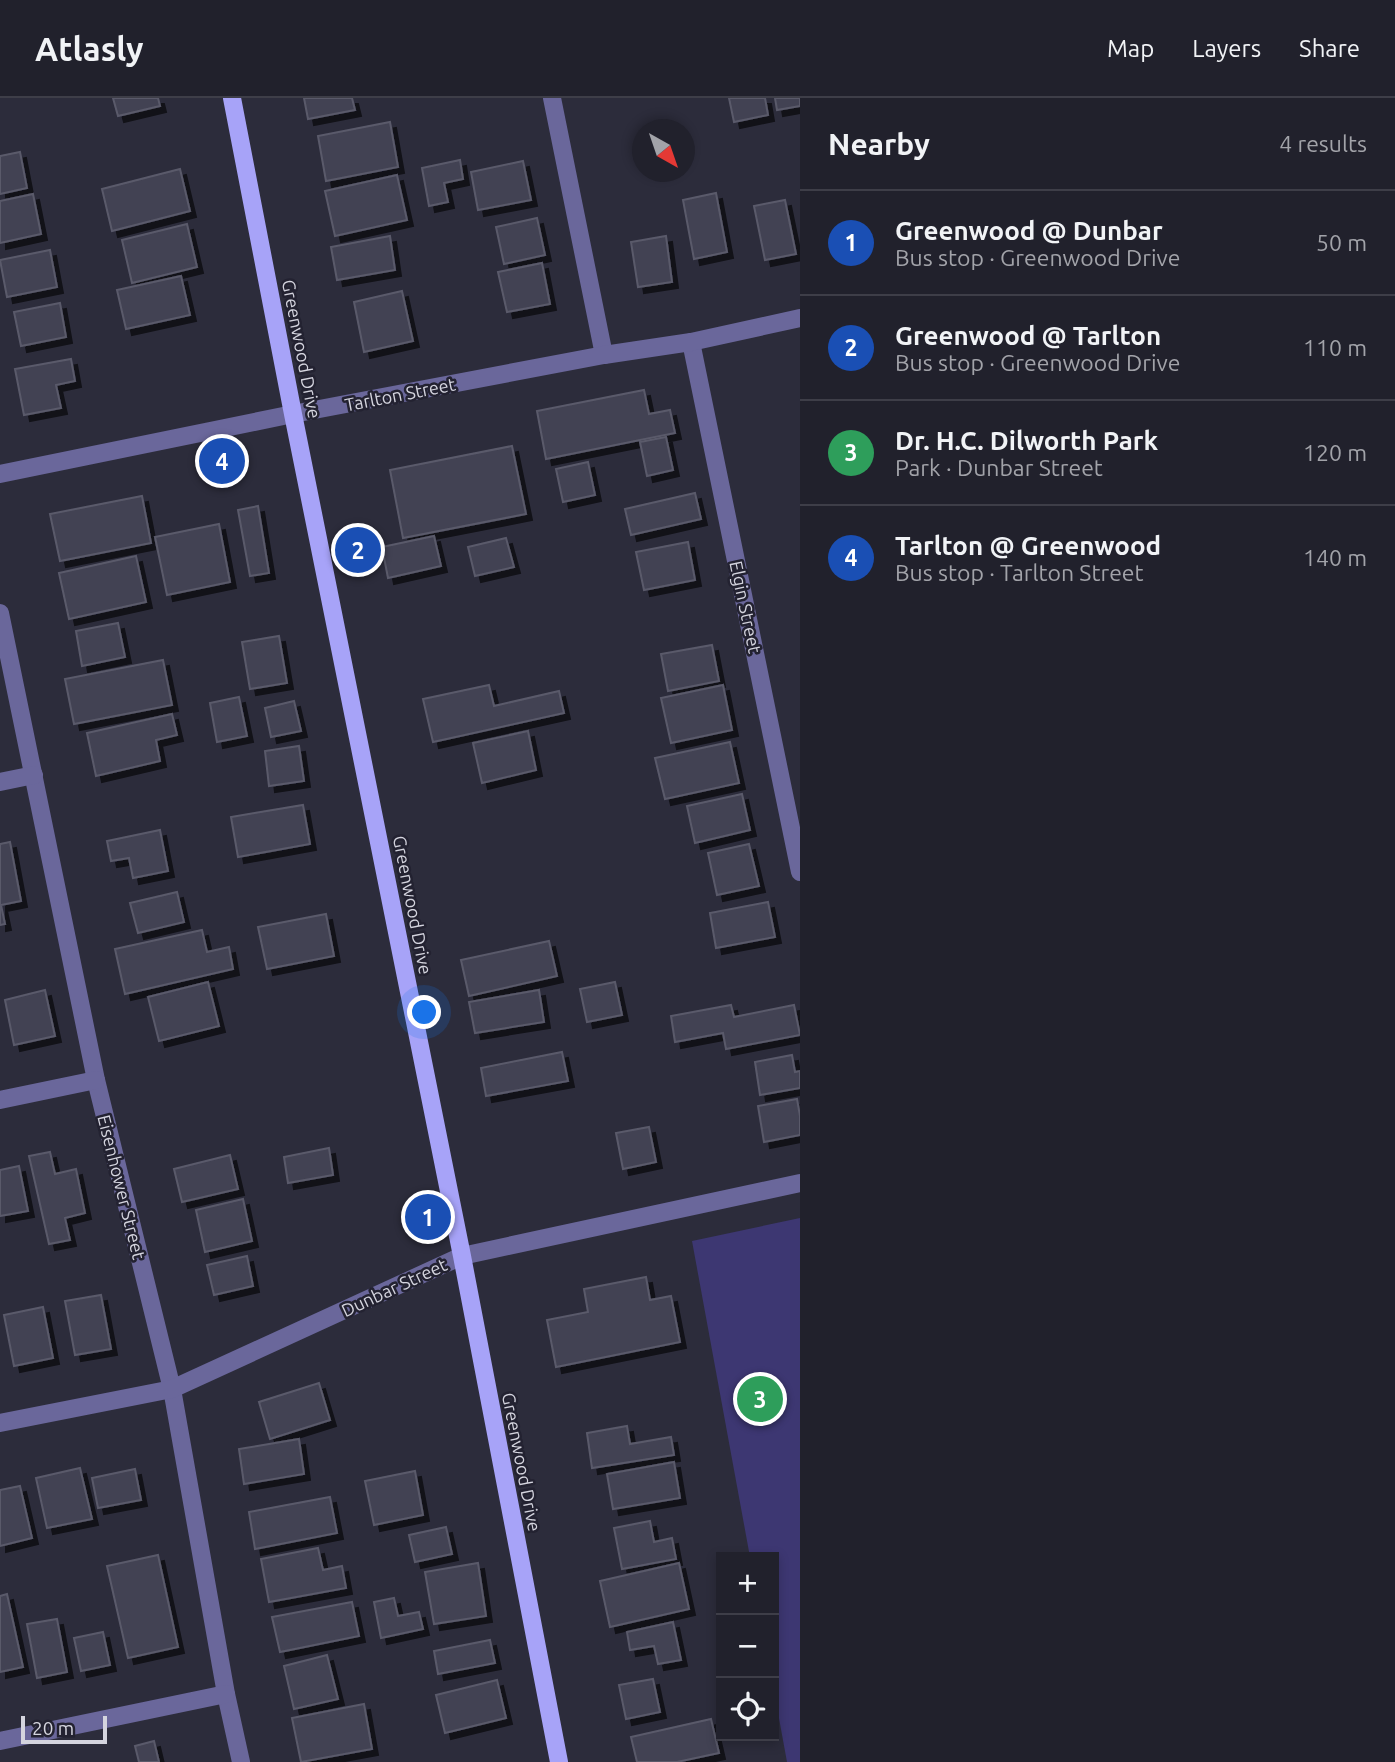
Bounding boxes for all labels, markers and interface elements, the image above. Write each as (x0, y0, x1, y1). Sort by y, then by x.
text: Atlasly (35, 30, 144, 67)
text: Map (1107, 35, 1154, 62)
text: Layers (1192, 35, 1261, 62)
text: Share (1299, 35, 1360, 62)
north arrow (632, 119, 695, 182)
text: Nearby (828, 127, 930, 161)
text: 4 results (1279, 131, 1367, 156)
text: Greenwood @ Dunbar (895, 216, 1163, 245)
text: 1 (845, 230, 857, 255)
text: 50 m (1316, 230, 1367, 255)
text: Bus stop · Greenwood Drive (895, 245, 1180, 270)
street label: Greenwood Drive (279, 278, 325, 420)
text: Greenwood @ Tarlton (895, 321, 1161, 350)
text: 2 (845, 335, 857, 360)
text: 110 m (1303, 335, 1367, 360)
text: Bus stop · Greenwood Drive (895, 350, 1180, 375)
street label: Tarlton Street (343, 373, 457, 415)
text: Dr. H.C. Dilworth Park (895, 426, 1158, 455)
pin: 4 (199, 435, 245, 487)
text: 3 (845, 440, 857, 465)
text: 120 m (1303, 440, 1367, 465)
text: Park · Dunbar Street (895, 455, 1103, 480)
pin: 2 (335, 524, 381, 576)
text: Tarlton @ Greenwood (895, 531, 1161, 560)
text: 4 (845, 545, 857, 570)
text: 140 m (1303, 545, 1367, 570)
street label: Elgin Street (726, 559, 766, 655)
text: Bus stop · Tarlton Street (895, 560, 1144, 585)
street label: Greenwood Drive (390, 834, 436, 976)
your location (407, 995, 441, 1029)
street label: Eisenhower Street (94, 1113, 150, 1261)
pin: 1 (405, 1191, 451, 1243)
street label: Dunbar Street (338, 1254, 450, 1320)
pin: 3 (737, 1373, 783, 1425)
street label: Greenwood Drive (499, 1391, 545, 1533)
map controls (716, 1552, 779, 1741)
button: + (716, 1552, 779, 1615)
button: − (716, 1615, 779, 1678)
button: locate (716, 1678, 779, 1741)
scale bar (21, 1713, 107, 1745)
text: 20 m (32, 1717, 74, 1739)

